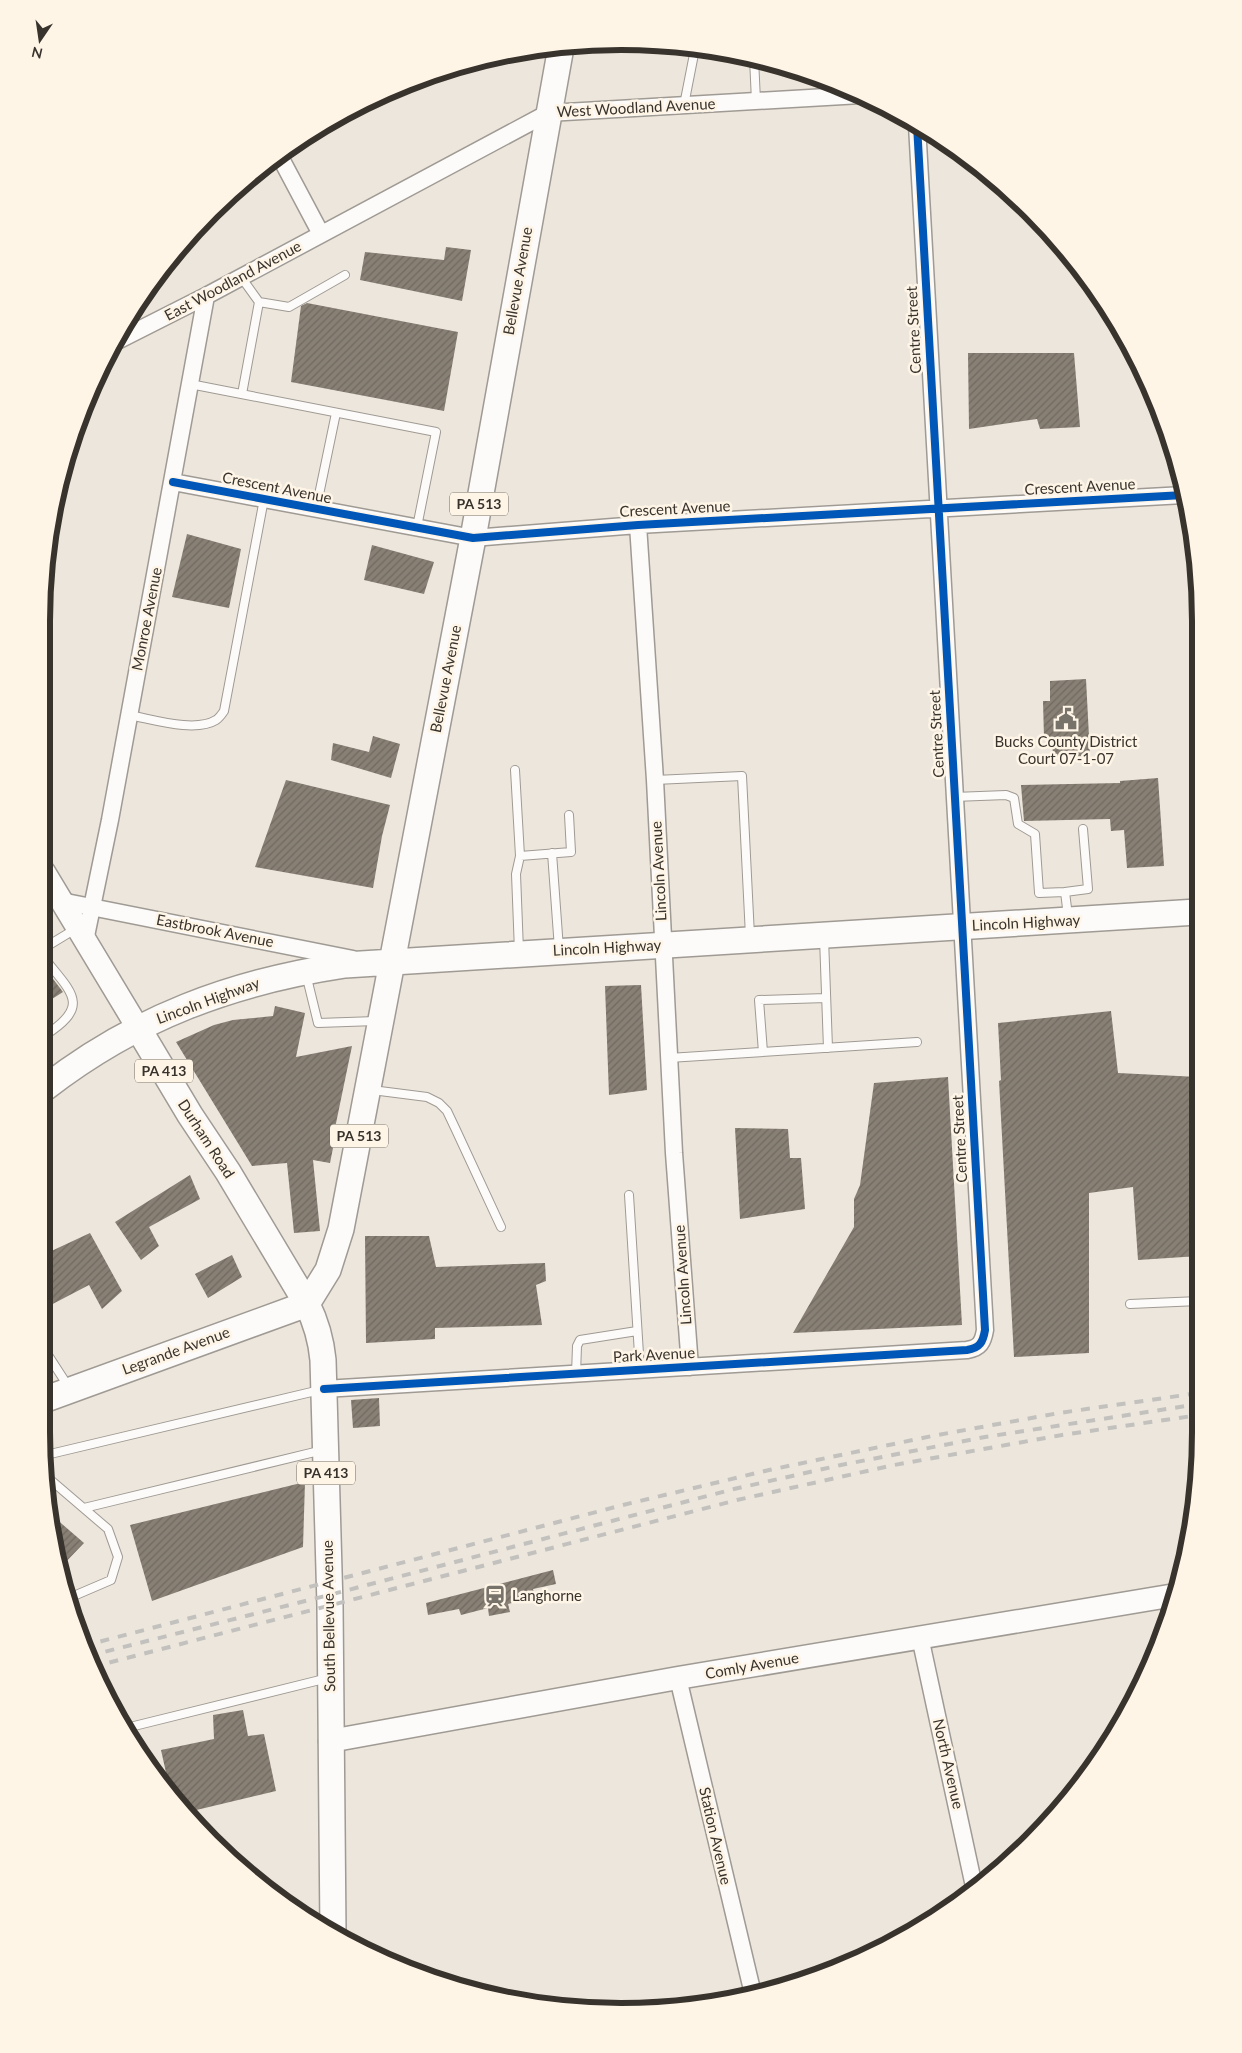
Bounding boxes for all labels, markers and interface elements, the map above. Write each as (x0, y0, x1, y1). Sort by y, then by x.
north arrow (15, 15, 65, 65)
text: N (30, 44, 44, 63)
street label: West Woodland Avenue (556, 94, 716, 120)
street label: Bellevue Avenue (499, 225, 535, 336)
street label: East Woodland Avenue (161, 236, 304, 324)
street label: Centre Street (902, 285, 924, 374)
street label: Crescent Avenue (221, 468, 334, 506)
street label: Crescent Avenue (1024, 474, 1136, 498)
road number: PA 513 (450, 492, 508, 516)
street label: Crescent Avenue (619, 496, 731, 520)
street label: Monroe Avenue (127, 565, 165, 672)
street label: Bellevue Avenue (426, 623, 464, 734)
street label: Centre Street (925, 689, 947, 778)
public building icon: Bucks County District Court 07-1-07 (1053, 706, 1079, 732)
place label: Bucks County District Court 07-1-07 (995, 732, 1138, 767)
street label: Lincoln Avenue (646, 821, 670, 922)
street label: Eastbrook Avenue (155, 910, 275, 950)
street label: Lincoln Highway (971, 910, 1081, 934)
street label: Lincoln Highway (552, 935, 662, 959)
street label: Lincoln Highway (153, 973, 262, 1027)
road number: PA 413 (135, 1060, 193, 1082)
street label: Centre Street (948, 1094, 970, 1183)
street label: Durham Road (175, 1096, 239, 1181)
road number: PA 513 (330, 1124, 388, 1148)
street label: Lincoln Avenue (670, 1224, 694, 1326)
street label: Legrande Avenue (119, 1322, 232, 1378)
street label: Park Avenue (612, 1343, 696, 1365)
road number: PA 413 (297, 1462, 355, 1485)
street label: South Bellevue Avenue (318, 1540, 338, 1692)
station icon: Langhorne (482, 1583, 508, 1609)
place label: Langhorne (512, 1586, 582, 1604)
street label: Comly Avenue (704, 1648, 800, 1682)
street label: North Avenue (930, 1717, 968, 1811)
street label: Station Avenue (696, 1785, 736, 1886)

